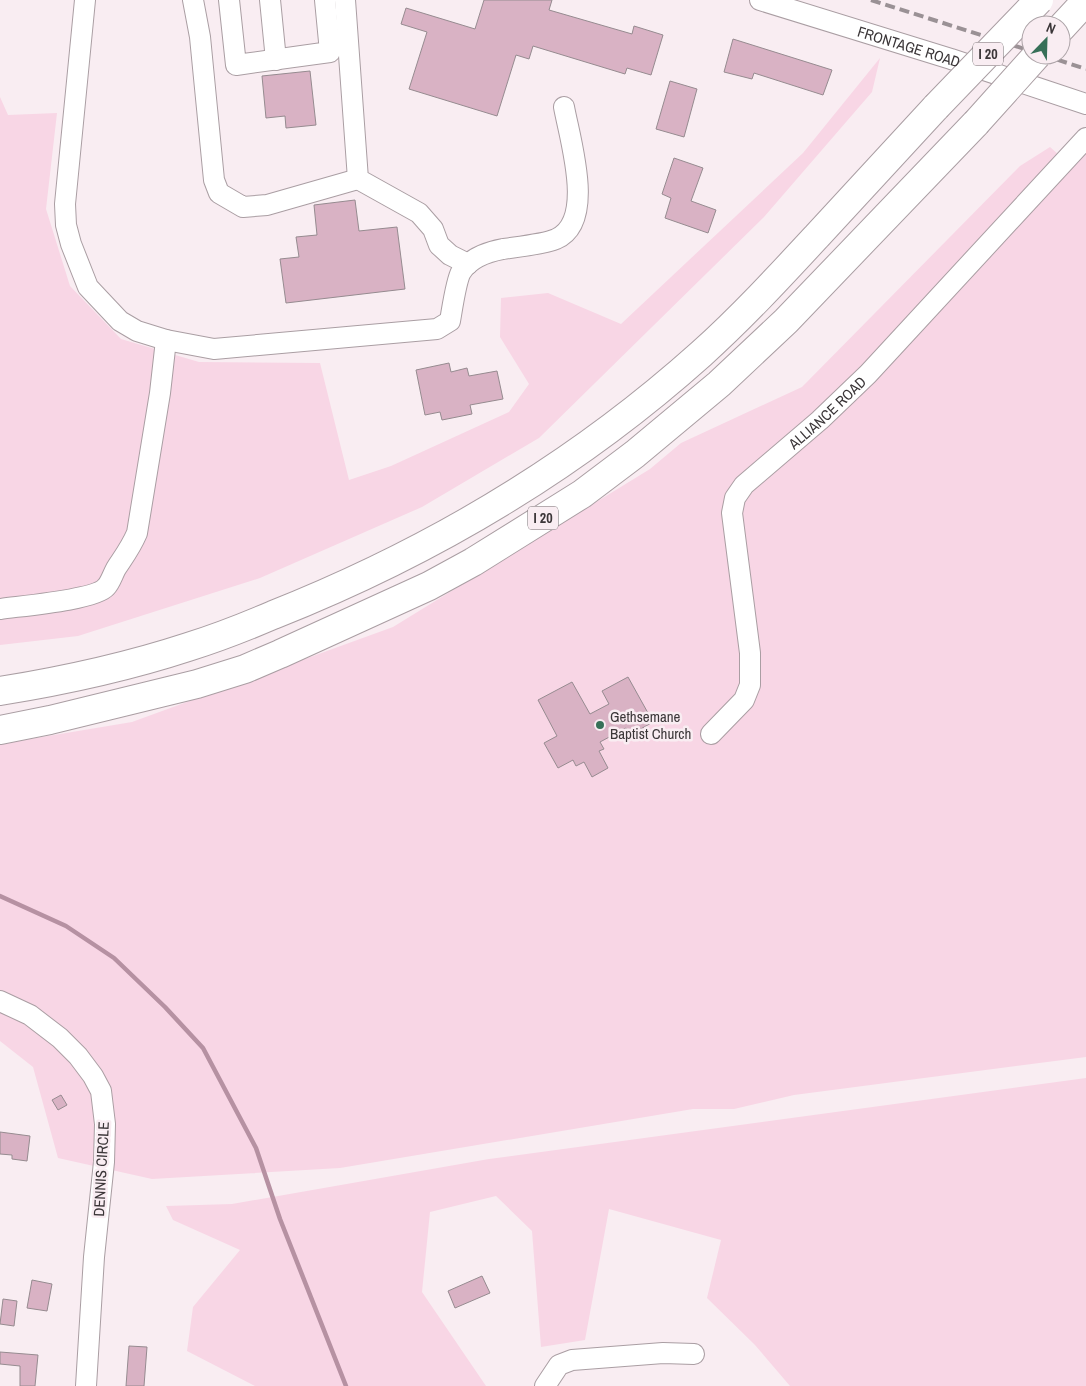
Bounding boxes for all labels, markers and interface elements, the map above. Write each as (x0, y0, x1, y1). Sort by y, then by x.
north arrow (1021, 15, 1071, 65)
text: N (1044, 18, 1058, 38)
street label: FRONTAGE ROAD (855, 20, 963, 72)
road number: I 20 (973, 42, 1003, 66)
street label: ALLIANCE ROAD (783, 371, 870, 454)
road number: I 20 (528, 506, 558, 530)
place label: Gethsemane Baptist Church (610, 706, 691, 744)
marker: Gethsemane Baptist Church (594, 719, 606, 731)
street label: DENNIS CIRCLE (88, 1121, 114, 1217)

